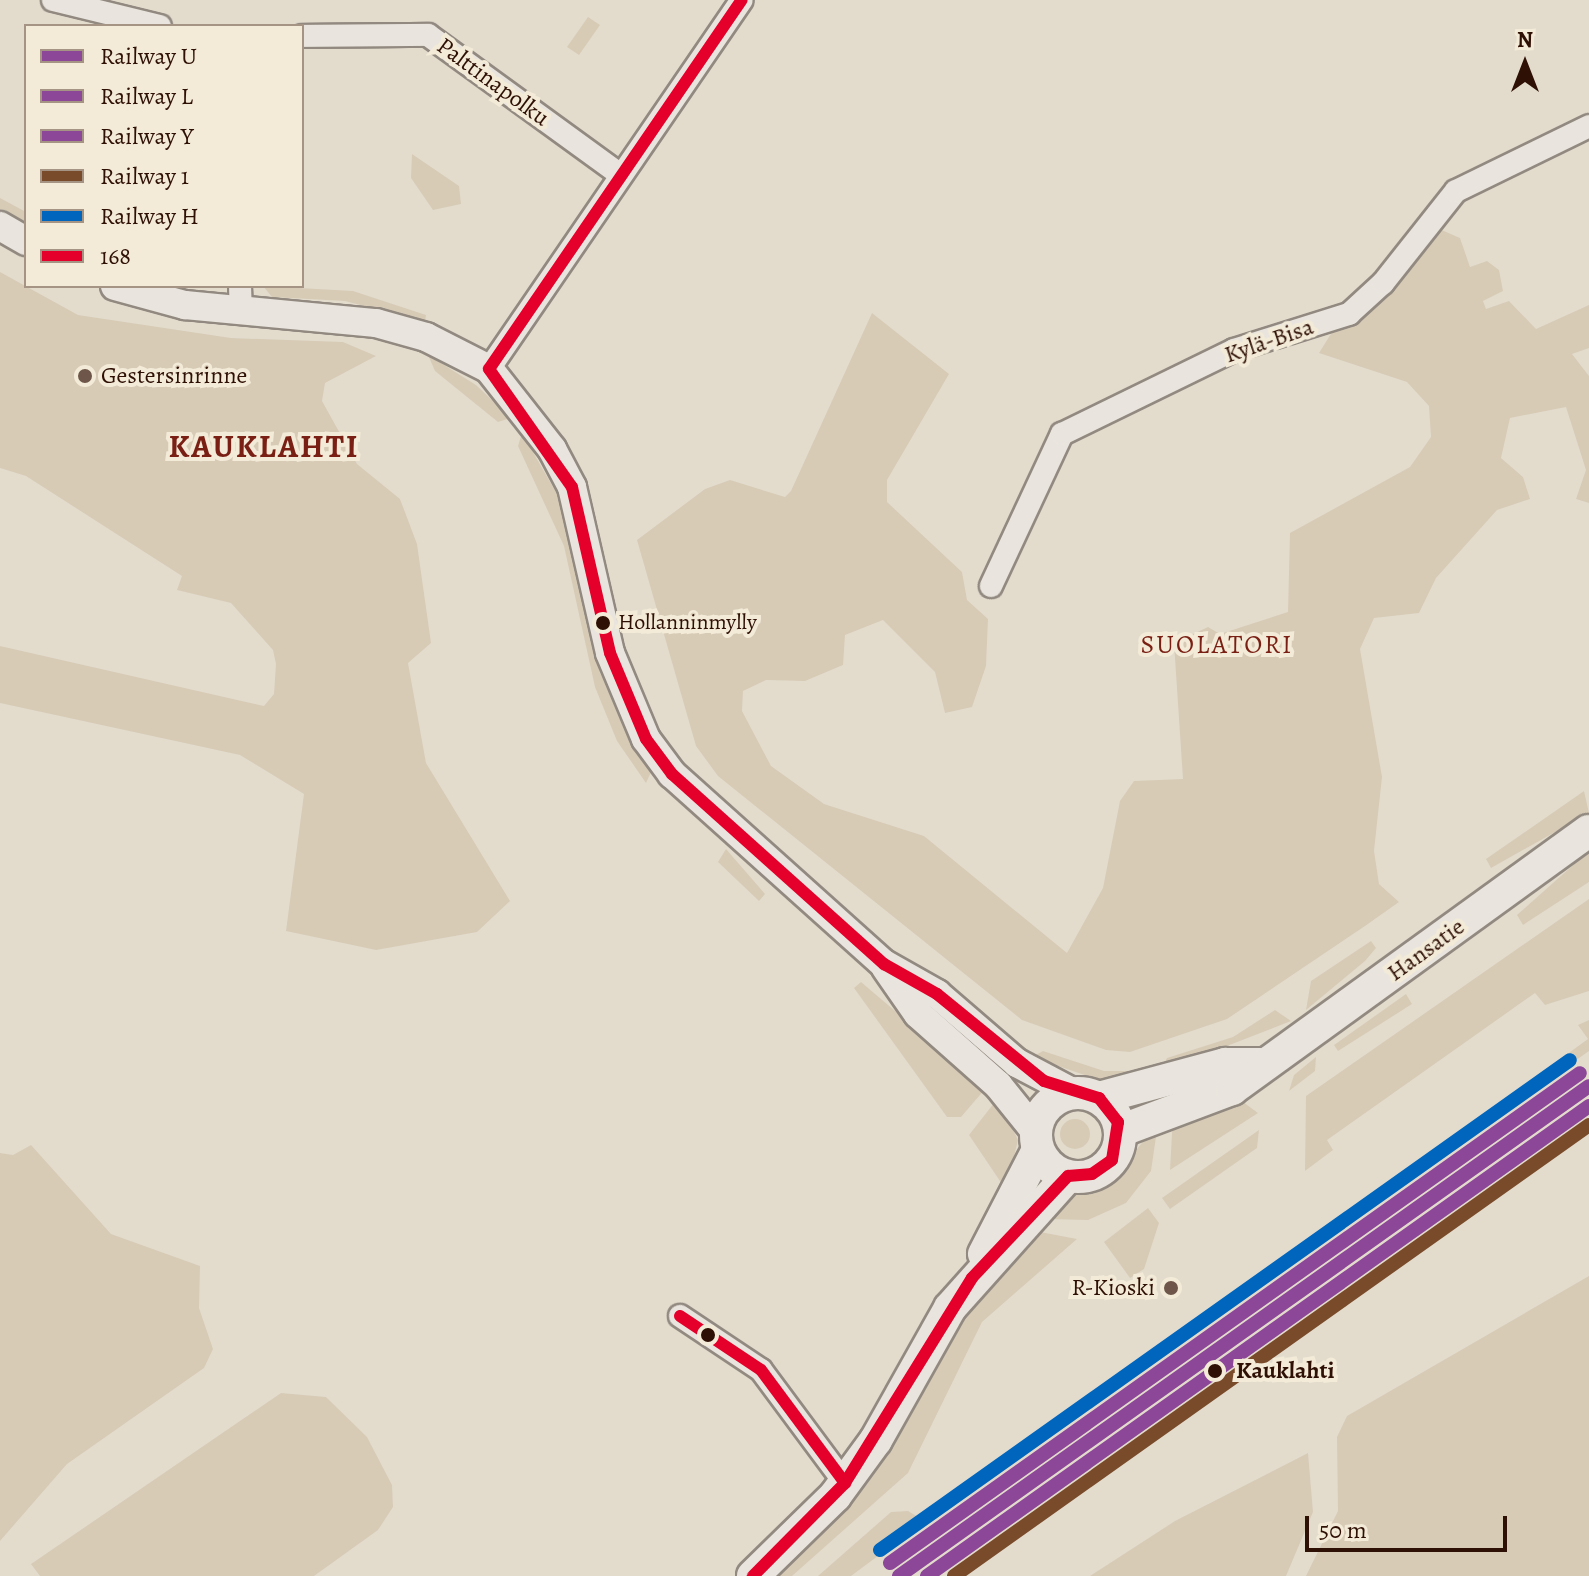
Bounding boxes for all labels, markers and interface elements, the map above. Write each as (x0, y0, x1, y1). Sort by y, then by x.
legend (24, 24, 304, 288)
north arrow (1485, 24, 1565, 104)
text: N (1517, 25, 1533, 55)
street label: Palttinapolku (431, 32, 555, 132)
text: Railway U (100, 40, 197, 72)
text: Railway L (100, 80, 193, 112)
text: Railway Y (100, 120, 194, 152)
text: Railway 1 (100, 160, 189, 192)
text: Railway H (100, 200, 199, 232)
text: 168 (100, 240, 131, 272)
street label: Kylä-Bisa (1221, 312, 1317, 370)
place label: Gestersinrinne (101, 362, 247, 390)
marker: Gestersinrinne (76, 367, 94, 385)
district label: KAUKLAHTI (169, 427, 359, 465)
place label: Hollanninmylly (618, 610, 757, 636)
marker: Hollanninmylly (595, 615, 611, 631)
district label: SUOLATORI (1141, 629, 1293, 661)
street label: Hansatie (1382, 912, 1470, 988)
place label: R-Kioski (1071, 1274, 1155, 1302)
marker: R-Kioski (1162, 1279, 1180, 1297)
unlabelled marker (700, 1327, 716, 1343)
marker: Kauklahti (1201, 1357, 1229, 1385)
place label: Kauklahti (1236, 1357, 1335, 1385)
scale bar (1309, 1500, 1511, 1550)
text: 50 m (1319, 1514, 1367, 1546)

